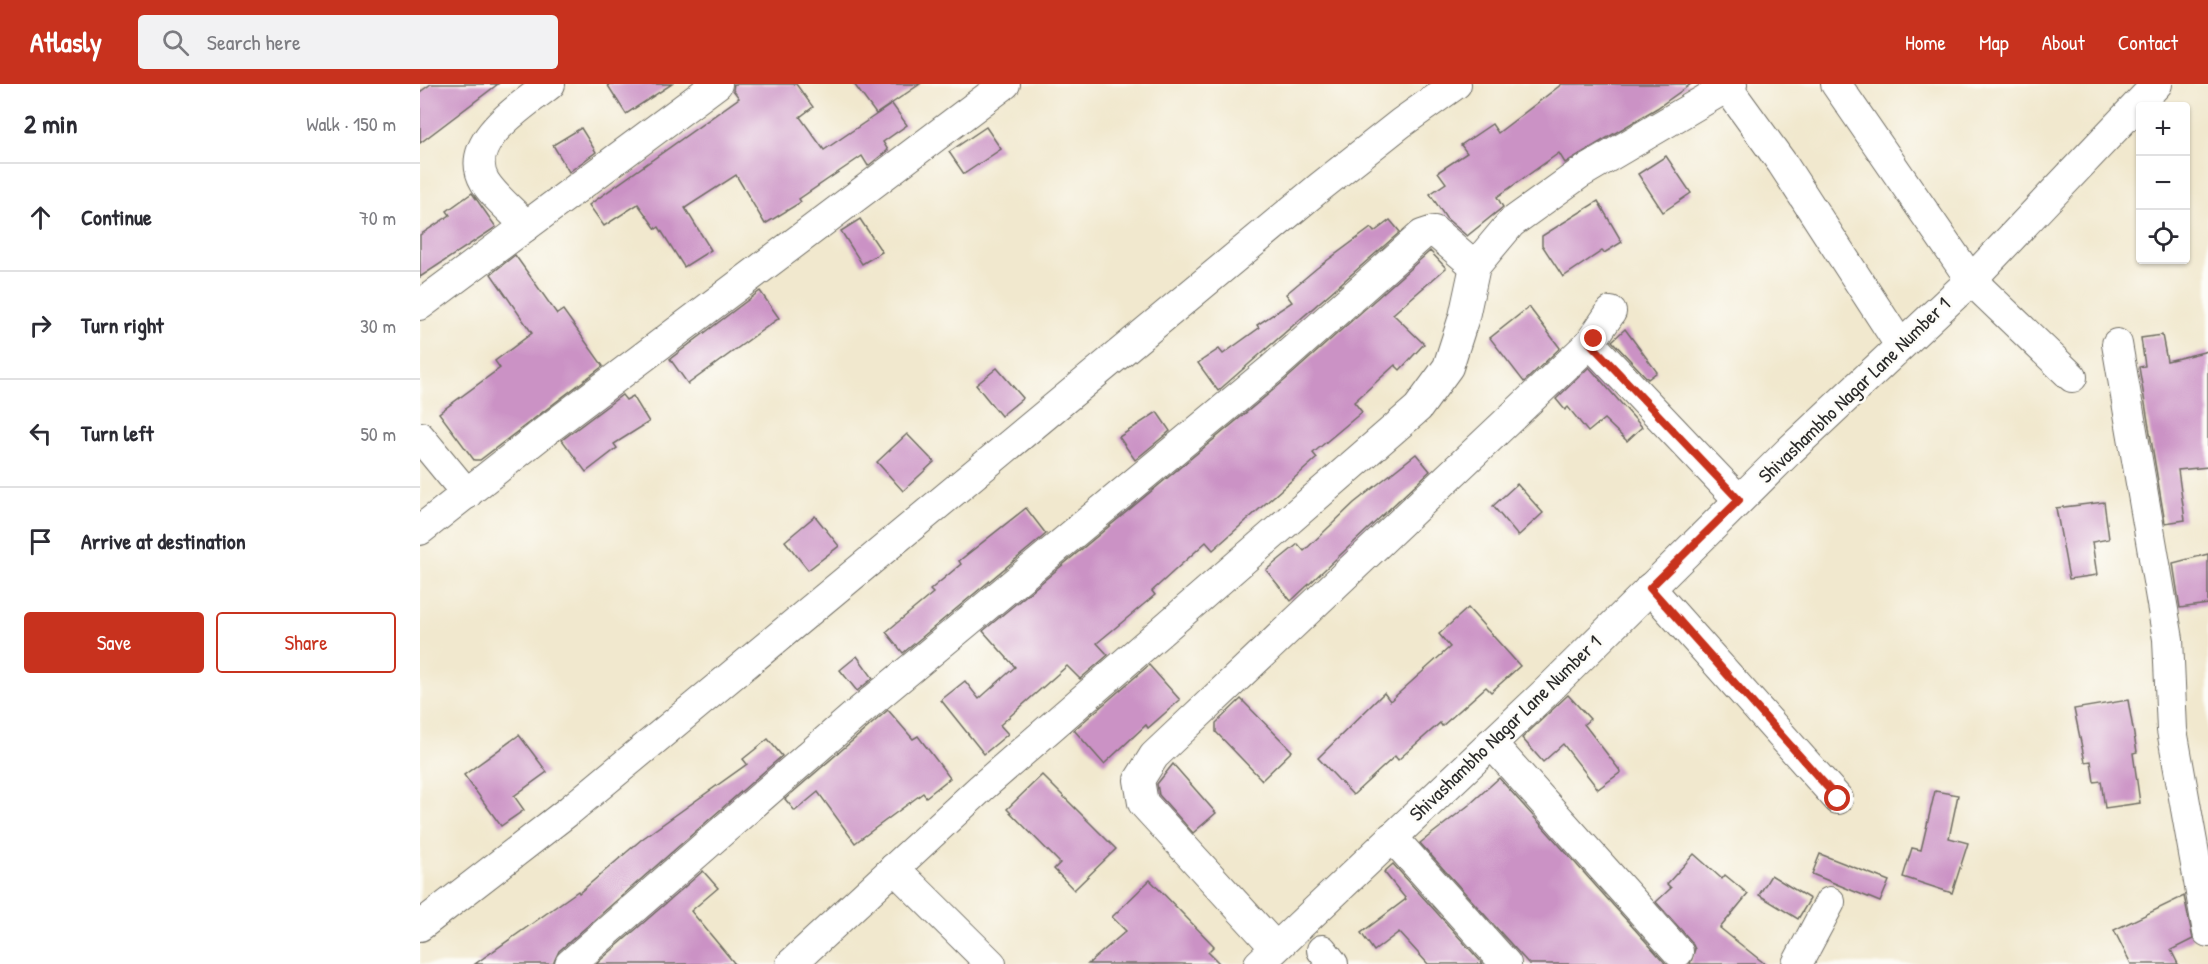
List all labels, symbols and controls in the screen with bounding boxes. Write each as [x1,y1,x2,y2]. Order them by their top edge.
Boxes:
search box [138,15,558,69]
text: Atlasly [30,23,102,61]
icon: search [159,26,192,59]
text: Search here [207,27,301,57]
text: Home [1905,28,1946,57]
text: Map [1979,28,2009,57]
text: About [2042,28,2085,57]
text: Contact [2118,28,2178,57]
map controls [2136,102,2190,264]
button: + [2136,102,2190,156]
text: 2 min [24,106,77,141]
text: Walk · 150 m [306,110,396,137]
button: − [2136,156,2190,210]
icon: ahead [24,201,57,234]
text: Continue [81,202,152,232]
text: 70 m [359,204,396,231]
button: locate [2136,210,2190,264]
street label: Shivashambho Nagar Lane Number 1 [1752,291,1956,489]
icon: right [24,309,57,342]
text: Turn right [81,310,164,340]
text: 30 m [360,312,396,339]
route end [1580,325,1606,351]
icon: left [24,417,57,450]
text: Turn left [81,418,154,448]
text: 50 m [360,420,396,447]
icon: arrive [24,525,57,558]
text: Arrive at destination [81,526,246,556]
button: Save [24,612,204,673]
button: Share [216,612,396,673]
street label: Shivashambho Nagar Lane Number 1 [1403,629,1607,827]
route start [1824,785,1850,811]

